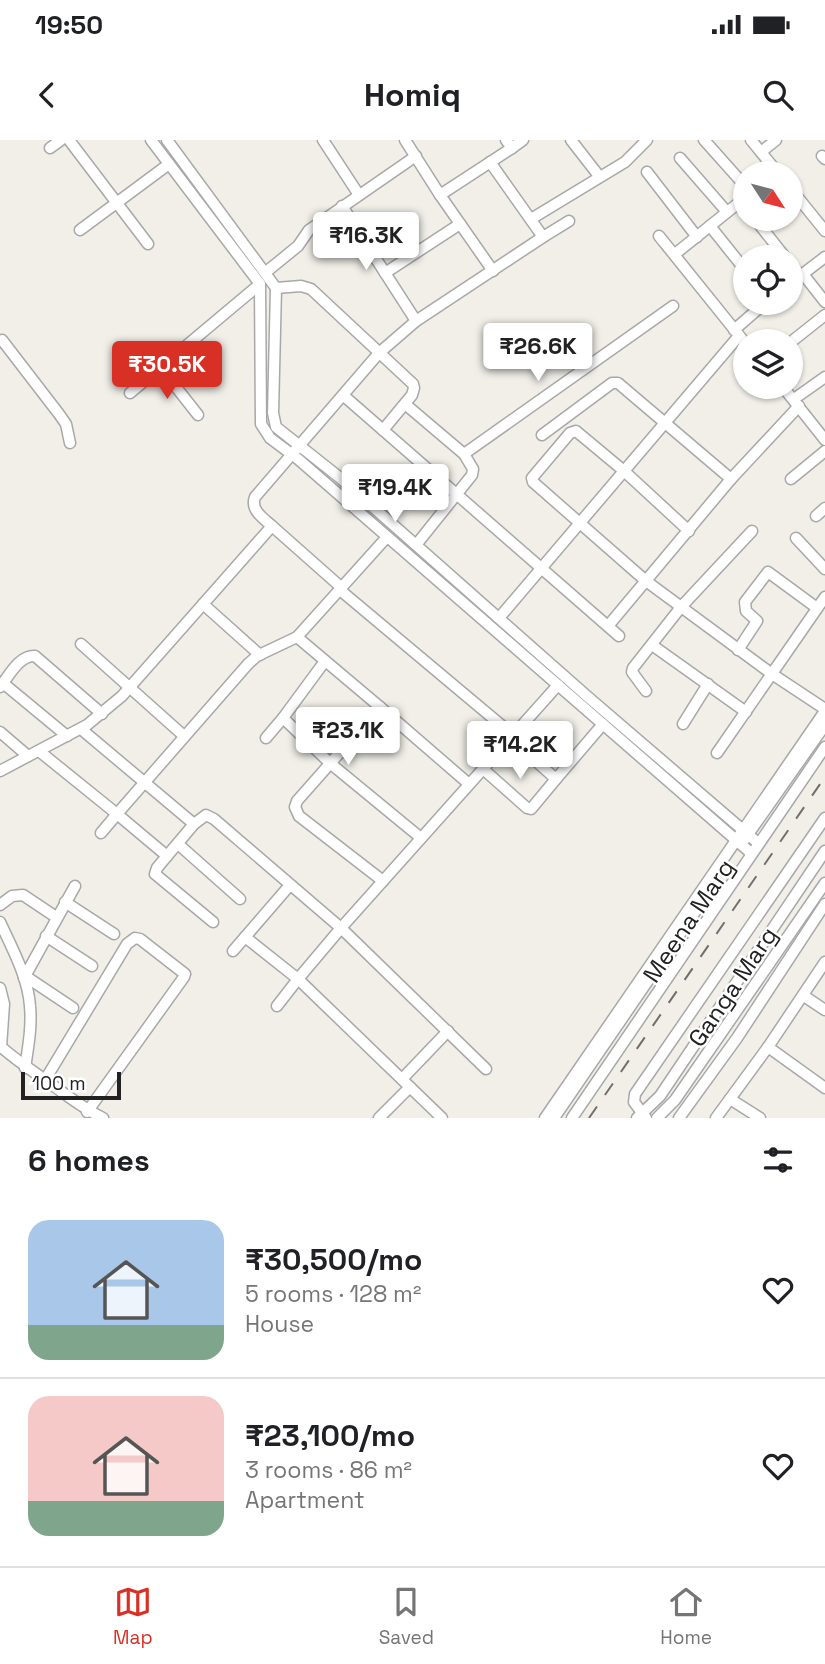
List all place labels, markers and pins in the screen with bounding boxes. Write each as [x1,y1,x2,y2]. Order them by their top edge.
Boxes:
pin: ₹16.3K [309,212,423,272]
pin: ₹26.6K [481,324,595,383]
pin: ₹30.5K [110,342,224,401]
pin: ₹19.4K [338,464,452,524]
pin: ₹23.1K [291,708,405,767]
pin: ₹14.2K [463,722,577,781]

